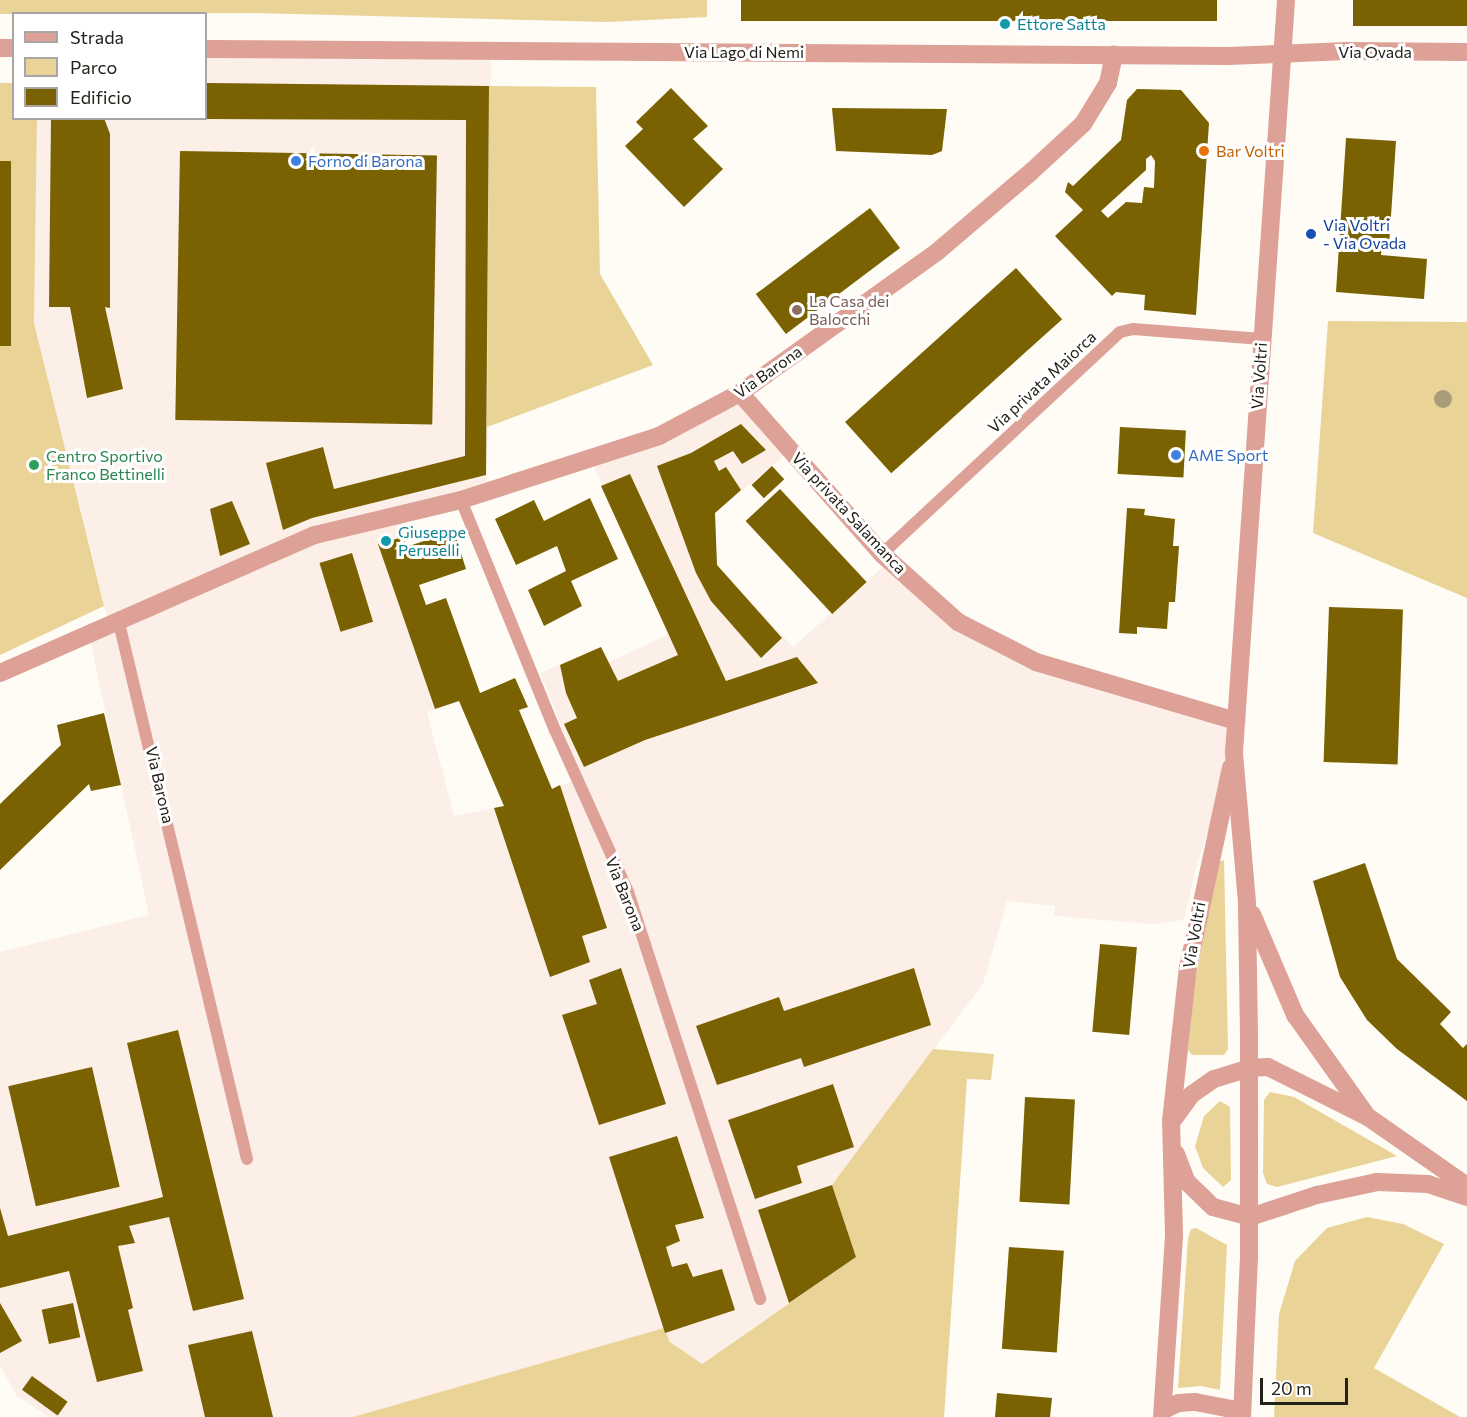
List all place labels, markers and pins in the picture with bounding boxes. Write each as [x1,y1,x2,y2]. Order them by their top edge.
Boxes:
place label: Ettore Satta [1017,14,1106,34]
marker: Ettore Satta [998,17,1012,31]
place label: Bar Voltri [1216,141,1285,161]
marker: Bar Voltri [1197,144,1211,158]
place label: Forno di Barona [308,151,423,171]
marker: Forno di Barona [289,154,303,168]
place label: Via Voltri - Via Ovada [1323,215,1406,253]
marker: Via Voltri - Via Ovada [1304,227,1318,241]
place label: La Casa dei Balocchi [809,291,889,329]
marker: La Casa dei Balocchi [790,303,804,317]
place label: AME Sport [1188,445,1268,465]
place label: Centro Sportivo Franco Bettinelli [46,446,165,484]
marker: AME Sport [1169,448,1183,462]
marker: Centro Sportivo Franco Bettinelli [27,458,41,472]
place label: Giuseppe Peruselli [398,522,466,560]
marker: Giuseppe Peruselli [379,534,393,548]

